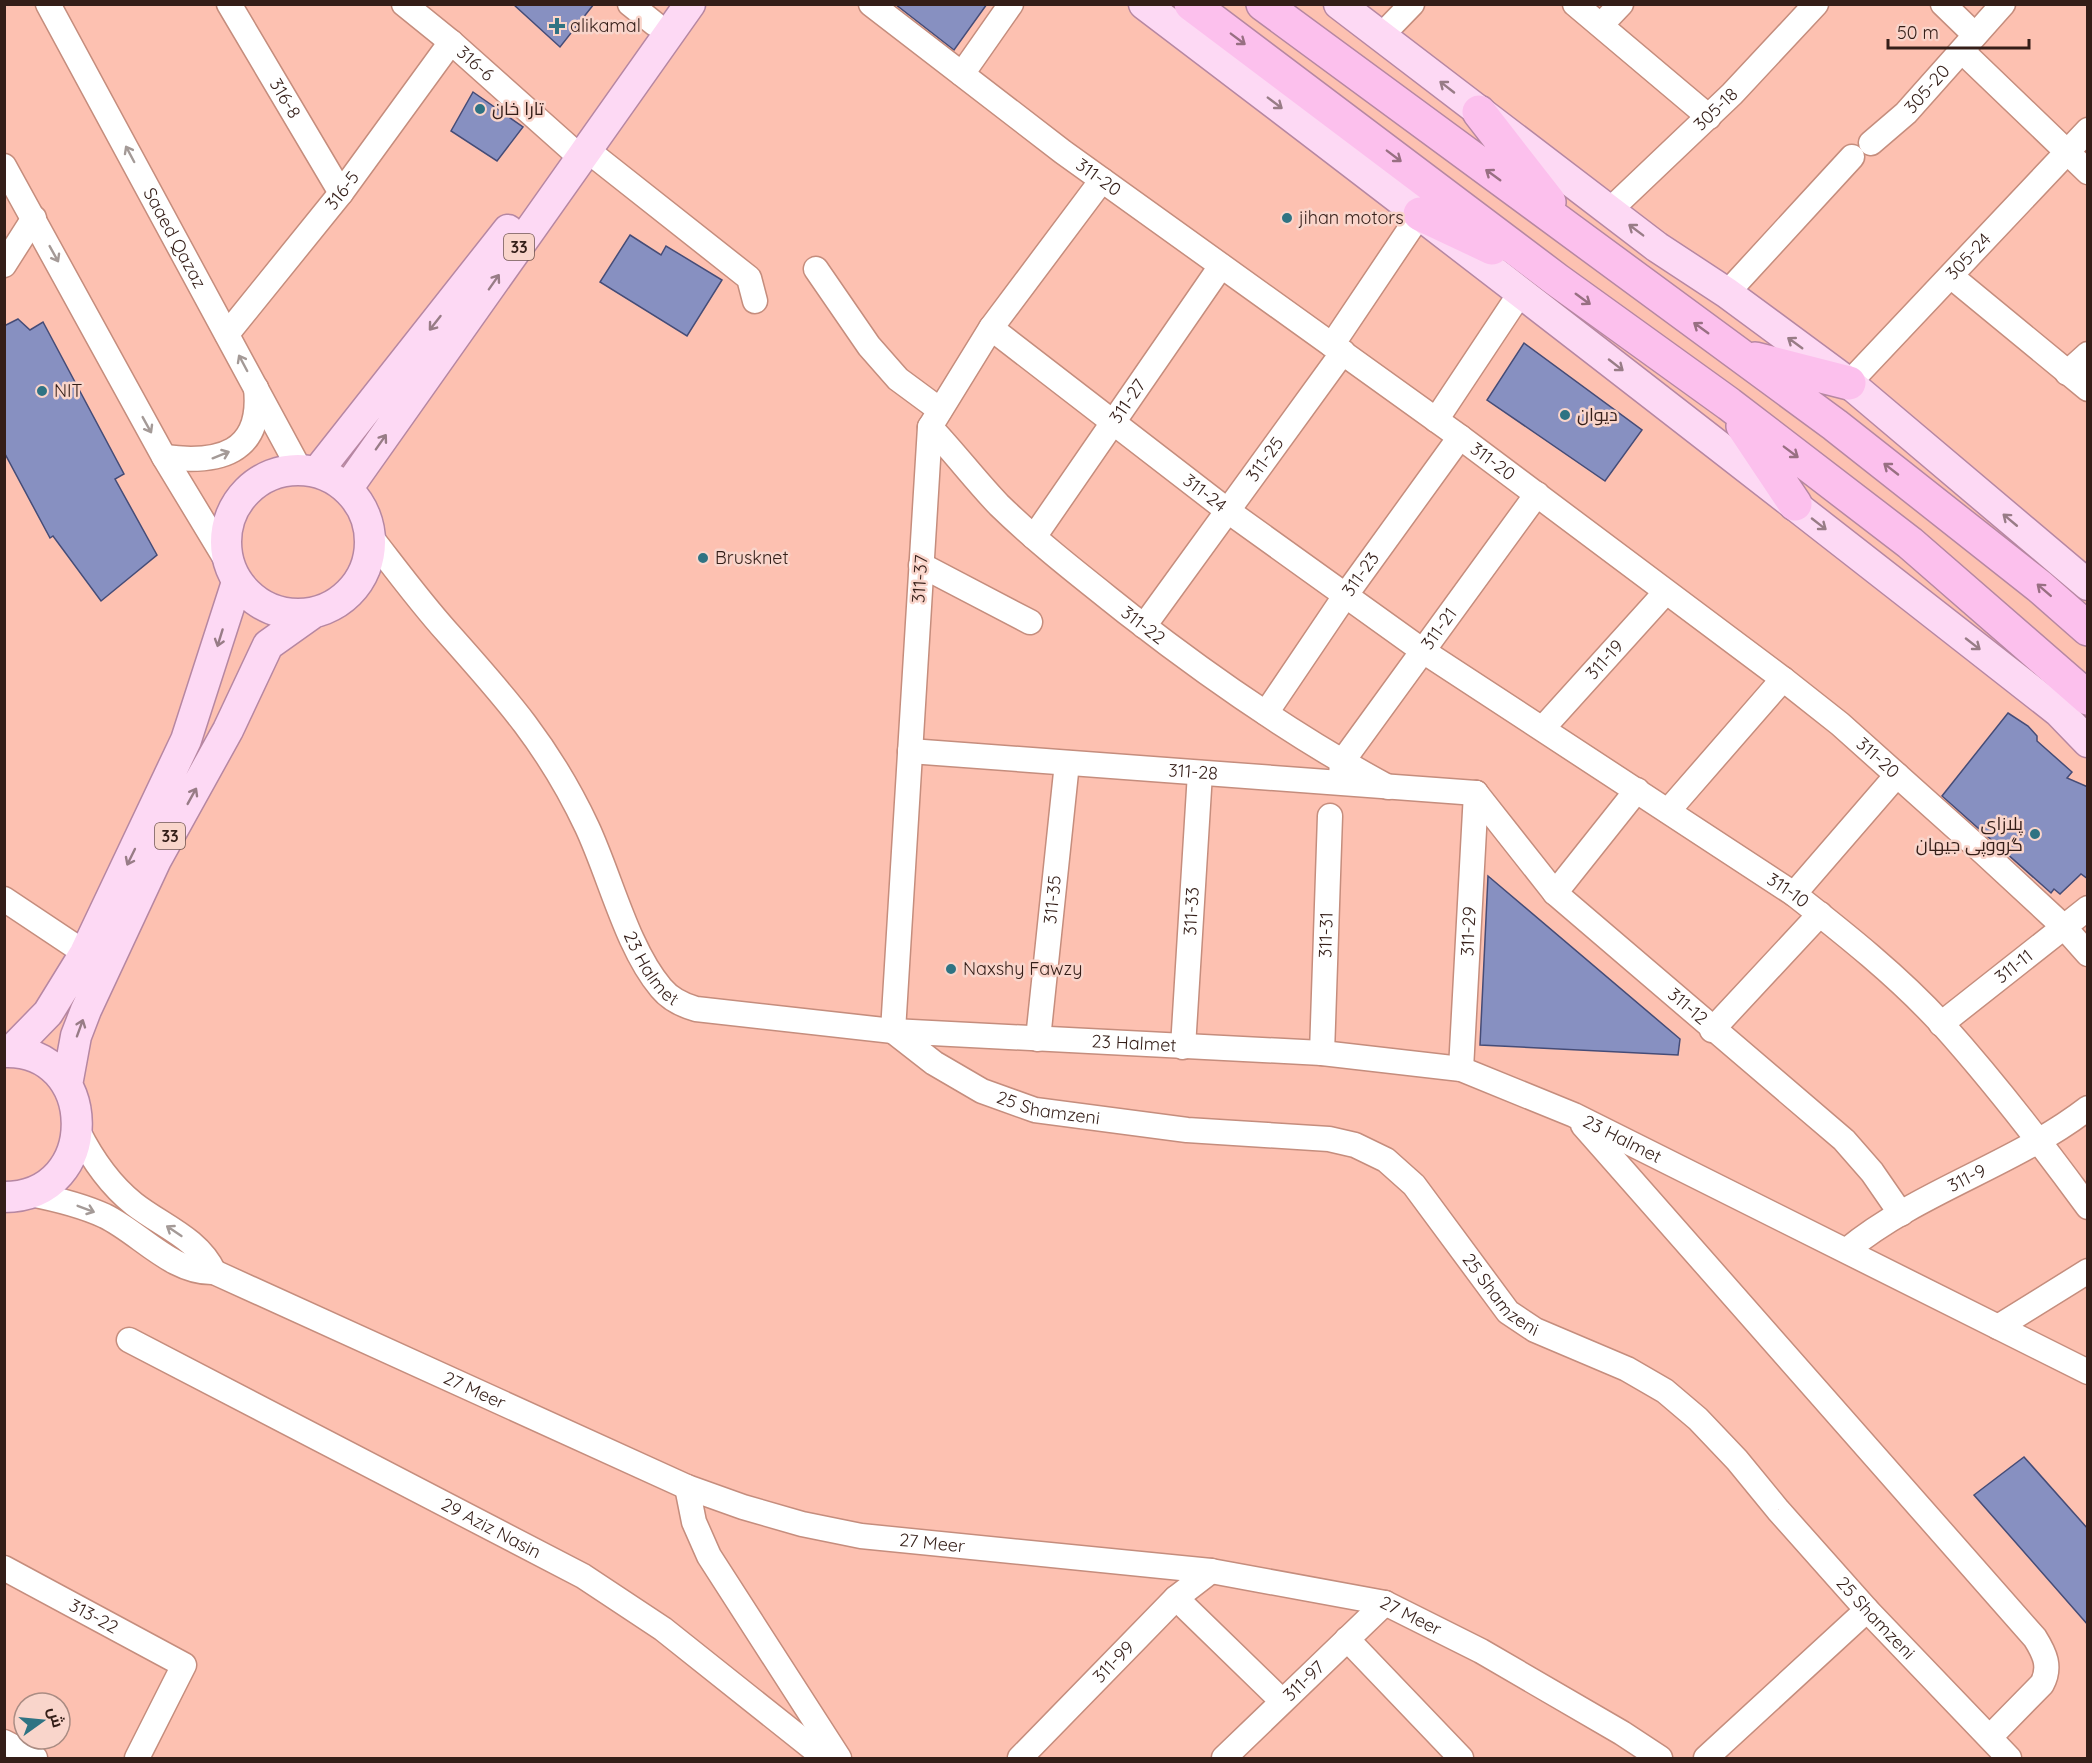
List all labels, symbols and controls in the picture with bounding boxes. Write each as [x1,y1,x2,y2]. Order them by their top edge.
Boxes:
scale bar [1888,12,2029,50]
place label: alikamal [570,14,641,37]
marker: alikamal [548,17,566,35]
text: 50 m [1897,21,1939,44]
one-way arrow [1229,33,1245,46]
street label: 316-6 [452,41,499,86]
street label: 305-20 [1899,60,1955,118]
street label: 316-8 [265,74,306,123]
one-way arrow [1439,81,1455,94]
street label: 305-18 [1688,83,1742,135]
place label: تارا خان [492,97,544,120]
one-way arrow [1266,97,1282,110]
marker: تارا خان [473,102,487,116]
one-way arrow [124,146,136,163]
one-way arrow [1385,150,1401,163]
street label: 311-20 [1071,153,1126,201]
street label: 316-5 [320,167,364,214]
one-way arrow [1486,169,1502,181]
street label: Saaed Qazaz [138,183,212,292]
place label: jihan motors [1298,206,1404,229]
marker: jihan motors [1280,211,1294,225]
one-way arrow [1628,224,1644,237]
street label: 305-24 [1940,228,1996,284]
road number: 33 [504,234,534,260]
one-way arrow [49,244,60,262]
one-way arrow [488,275,500,291]
one-way arrow [1574,293,1591,305]
one-way arrow [428,315,441,331]
one-way arrow [1694,321,1710,334]
one-way arrow [1787,337,1803,350]
one-way arrow [237,354,248,372]
one-way arrow [1607,359,1623,372]
street label: 311-27 [1104,374,1151,427]
place label: NIT [54,379,83,402]
marker: NIT [35,384,49,398]
place label: دیوان [1577,403,1618,426]
marker: دیوان [1558,408,1572,422]
one-way arrow [141,416,153,433]
street label: 311-25 [1241,432,1289,486]
one-way arrow [375,434,387,450]
street label: 311-20 [1466,437,1520,485]
one-way arrow [1783,445,1799,458]
one-way arrow [212,449,230,460]
one-way arrow [1883,463,1899,476]
street label: 311-24 [1179,469,1231,517]
one-way arrow [2003,513,2018,527]
one-way arrow [1811,517,1827,530]
place label: Brusknet [715,546,789,569]
street label: 311-23 [1337,547,1384,601]
marker: Brusknet [696,551,710,565]
street label: 311-37 [906,554,933,604]
one-way arrow [2036,584,2052,597]
street label: 311-22 [1117,601,1170,649]
street label: 311-21 [1416,603,1462,654]
one-way arrow [214,628,225,647]
street label: 311-19 [1580,635,1628,684]
one-way arrow [1965,638,1981,651]
street label: 311-20 [1852,732,1905,783]
street label: 311-28 [1168,758,1219,785]
one-way arrow [187,788,199,805]
place label: پلازای گرووپی جیهان [1916,812,2023,857]
road number: 33 [155,823,185,849]
marker: پلازای گرووپی جیهان [2028,827,2042,841]
one-way arrow [124,847,136,865]
street label: 311-10 [1763,867,1814,913]
street label: 311-35 [1038,874,1066,925]
street label: 311-33 [1178,886,1204,936]
street label: 311-29 [1455,906,1481,957]
street label: 311-31 [1313,912,1338,958]
street label: 23 Halmet [619,927,683,1010]
street label: 311-11 [1990,944,2037,988]
place label: Naxshy Fawzy [963,957,1082,980]
marker: Naxshy Fawzy [944,962,958,976]
street label: 311-12 [1663,982,1713,1030]
one-way arrow [75,1019,86,1037]
street label: 23 Halmet [1091,1029,1177,1057]
street label: 25 Shamzeni [994,1085,1101,1129]
street label: 23 Halmet [1579,1109,1666,1168]
street label: 311-9 [1944,1159,1990,1197]
one-way arrow [76,1204,95,1215]
one-way arrow [166,1225,183,1237]
street label: 25 Shamzeni [1457,1248,1542,1341]
street label: 27 Meer [440,1366,510,1414]
street label: 29 Aziz Nasin [437,1492,545,1563]
street label: 27 Meer [898,1528,966,1557]
street label: 25 Shamzeni [1832,1571,1920,1664]
street label: 27 Meer [1376,1590,1446,1640]
street label: 313-22 [65,1593,123,1639]
street label: 311-99 [1088,1636,1139,1688]
street label: 311-97 [1278,1656,1329,1706]
north arrow [12,1691,72,1751]
text: ش [44,1705,69,1730]

